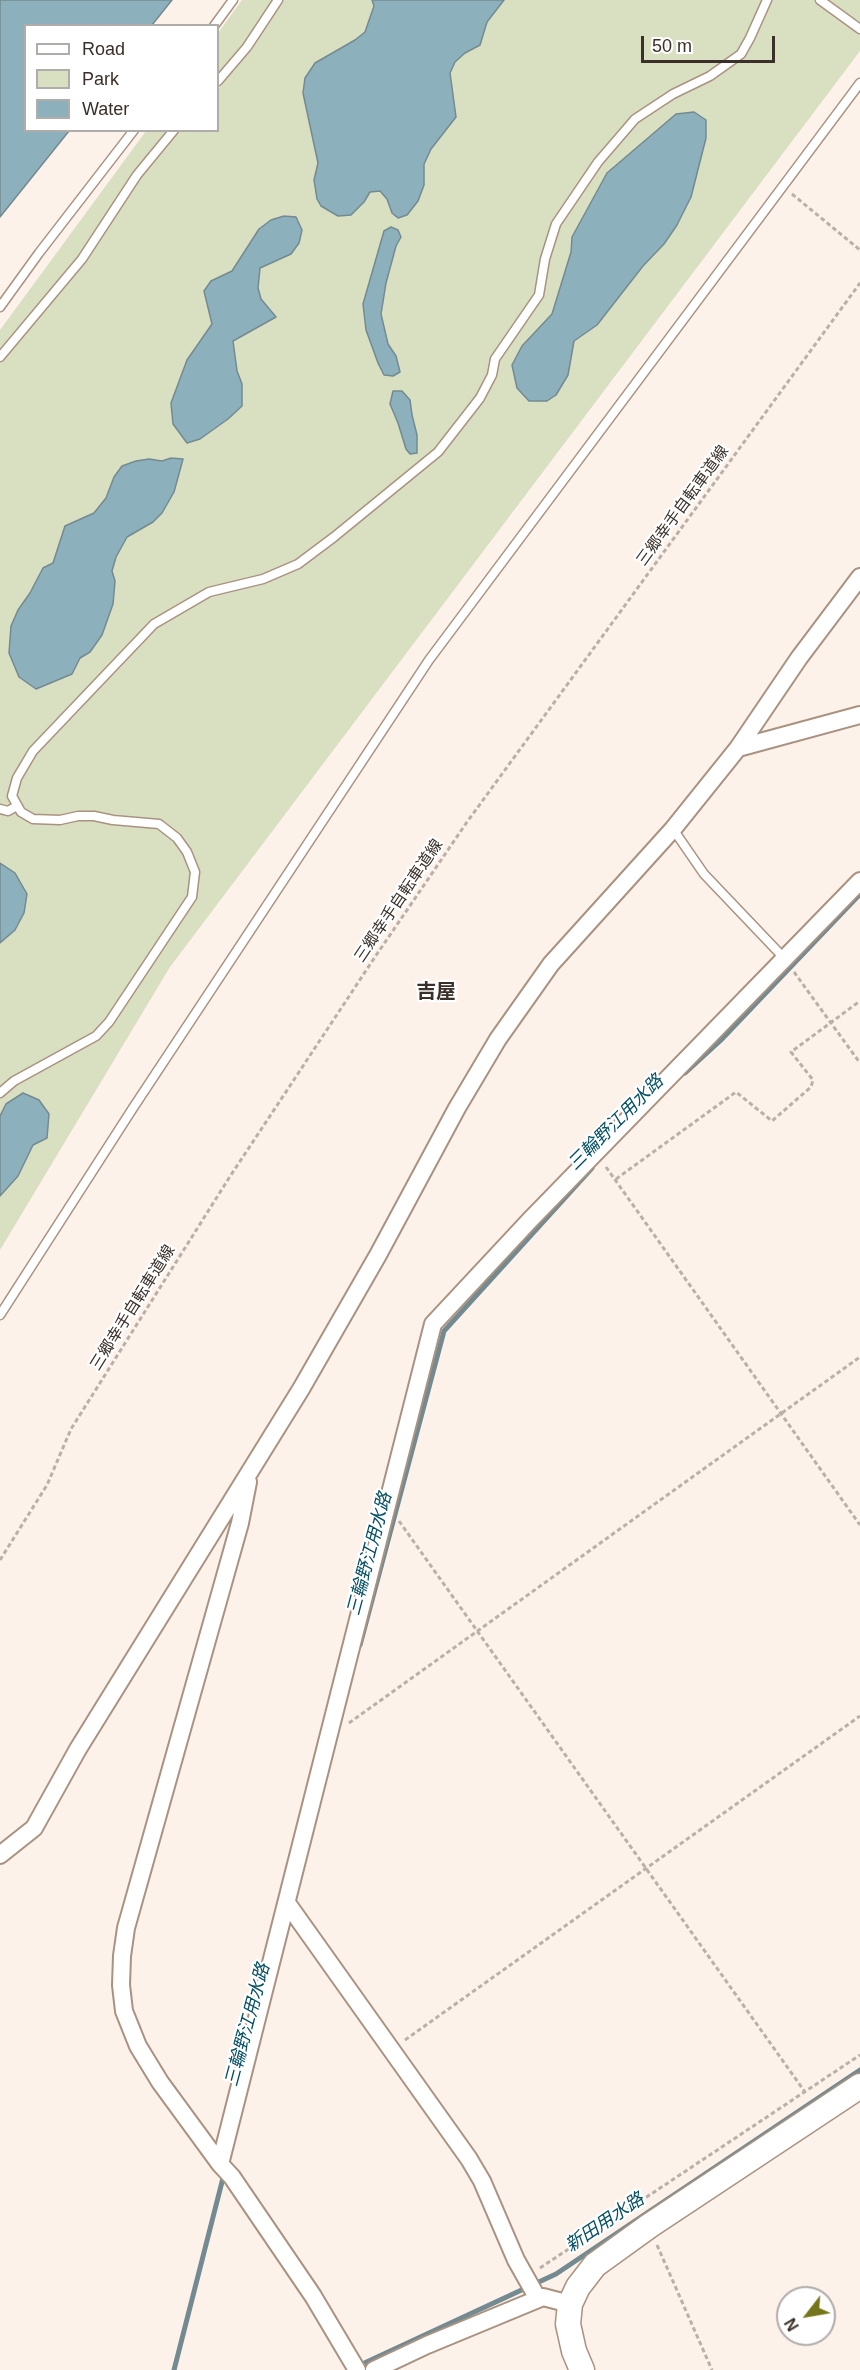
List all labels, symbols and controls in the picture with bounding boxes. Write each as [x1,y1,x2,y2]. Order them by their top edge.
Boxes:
legend [24,24,219,132]
scale bar [644,24,778,62]
text: 50 m [652,36,692,56]
text: Road [82,39,125,59]
text: Park [82,69,119,89]
text: Water [82,99,129,119]
street label: 三郷幸手自転車道線 [633,442,733,570]
street label: 三郷幸手自転車道線 [351,836,447,966]
district label: 吉屋 [416,980,456,1004]
water label: 三輪野江用水路 [564,1071,668,1175]
street label: 三郷幸手自転車道線 [87,1242,179,1374]
water label: 三輪野江用水路 [343,1490,397,1618]
water label: 三輪野江用水路 [221,1961,275,2089]
water label: 新田用水路 [562,2189,648,2257]
north arrow [776,2286,836,2346]
text: N [782,2315,802,2334]

